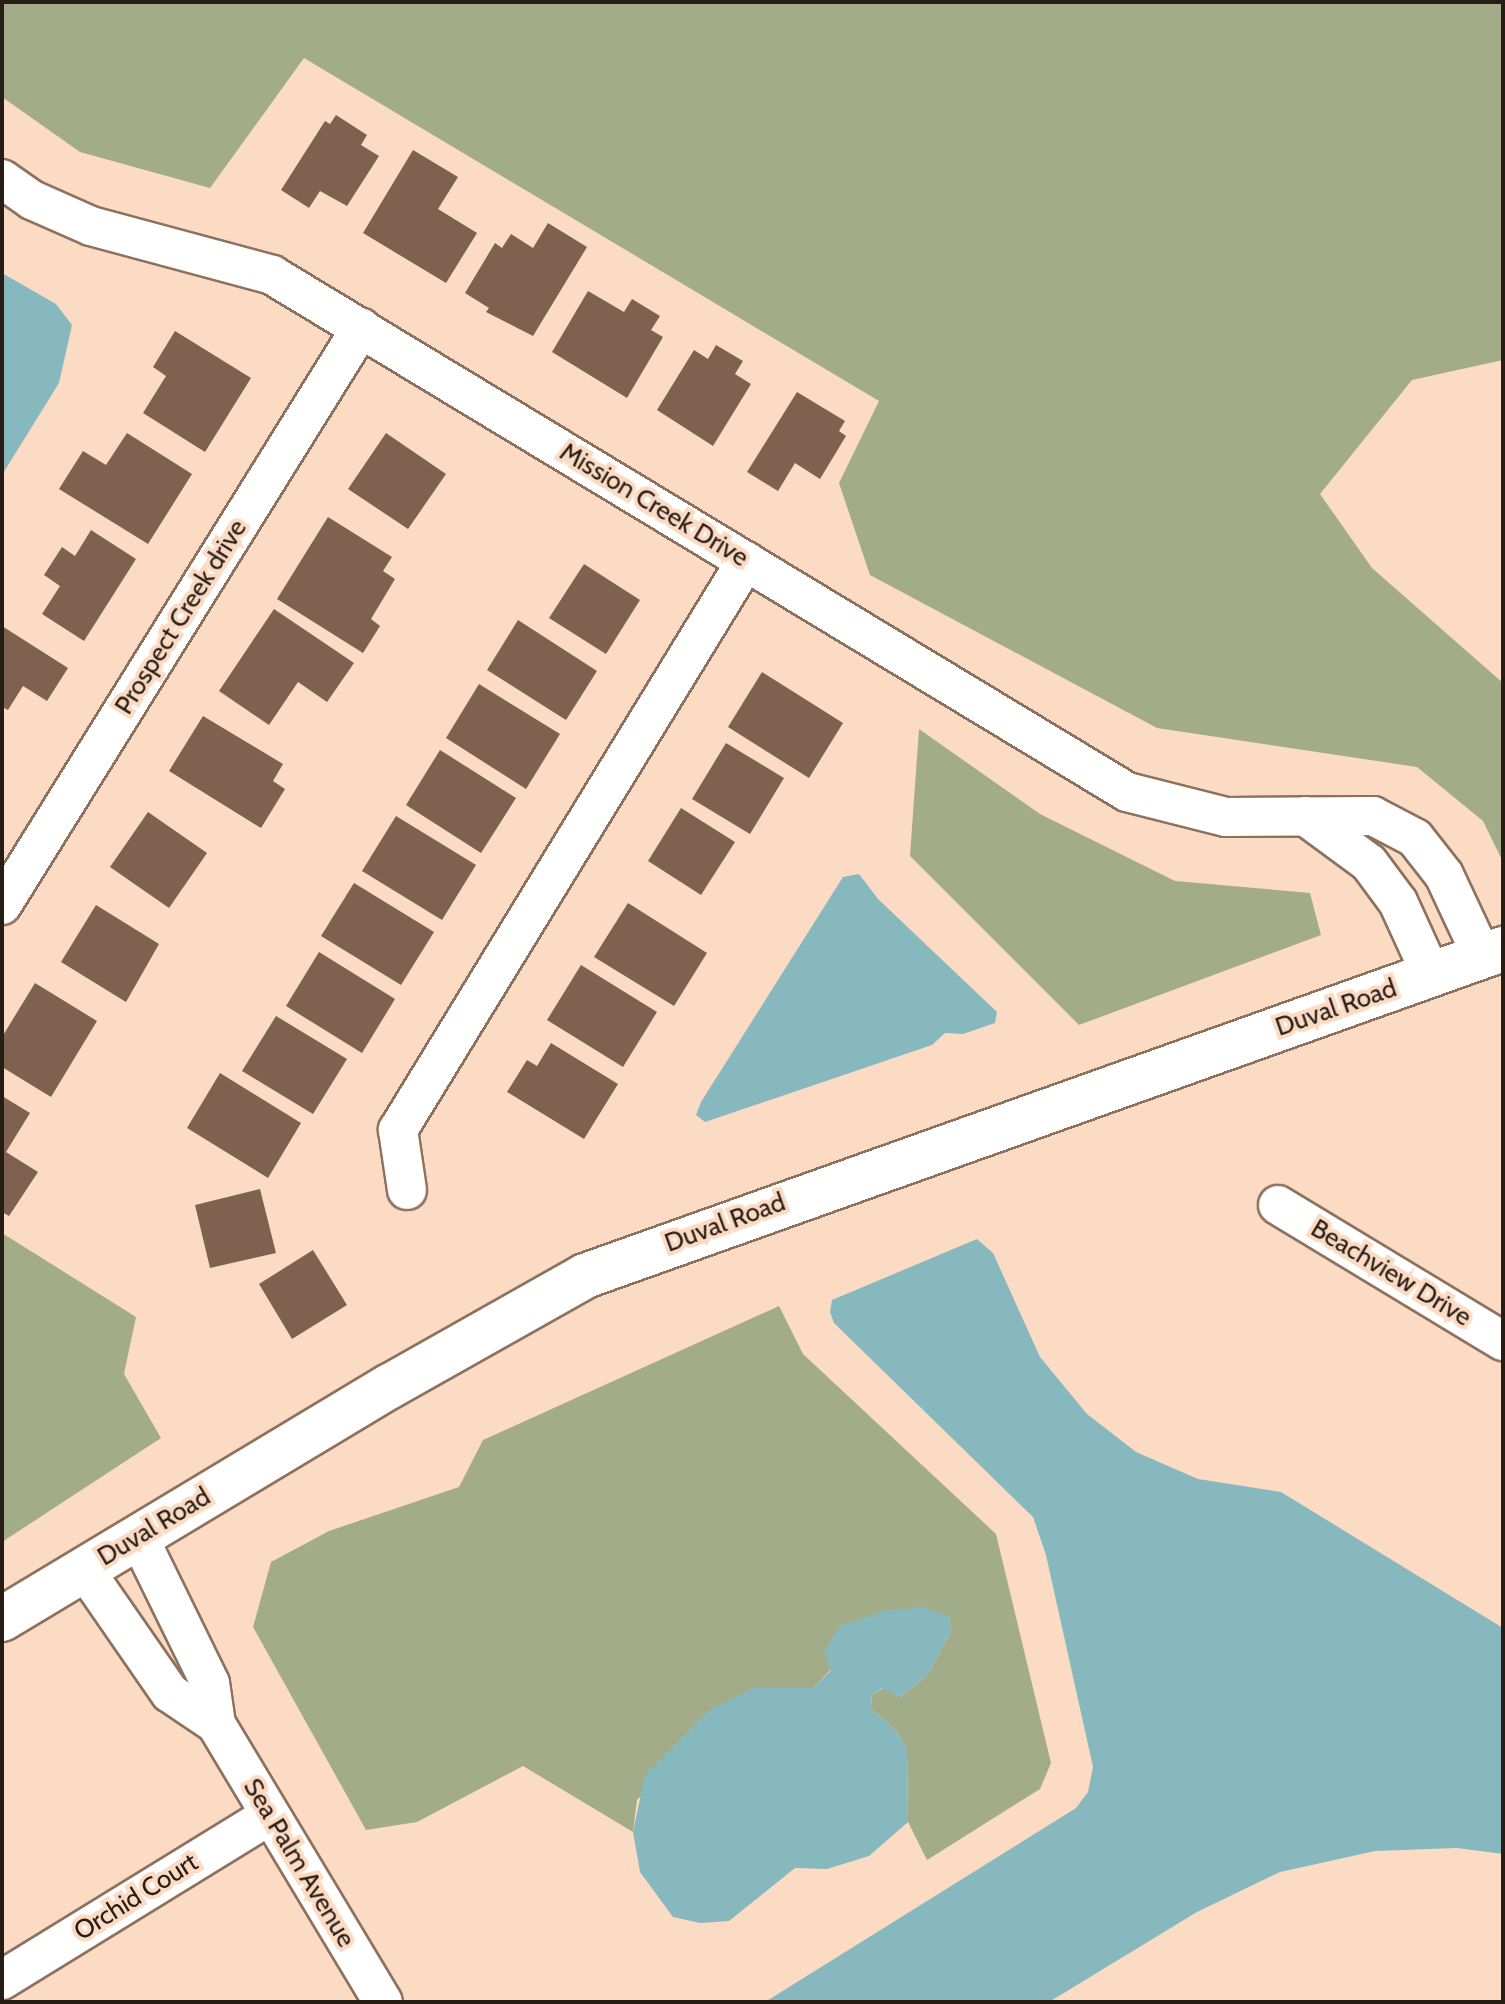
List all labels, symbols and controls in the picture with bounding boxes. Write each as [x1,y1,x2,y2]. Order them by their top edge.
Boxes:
street label: Mission Creek Drive [554,436,754,574]
street label: Prospect Creek drive [109,514,253,720]
street label: Duval Road [1271,973,1401,1043]
street label: Duval Road [661,1187,789,1259]
street label: Beachview Drive [1305,1213,1477,1333]
street label: Duval Road [92,1481,216,1573]
street label: Sea Palm Avenue [236,1773,362,1953]
street label: Orchid Court [68,1847,204,1947]

